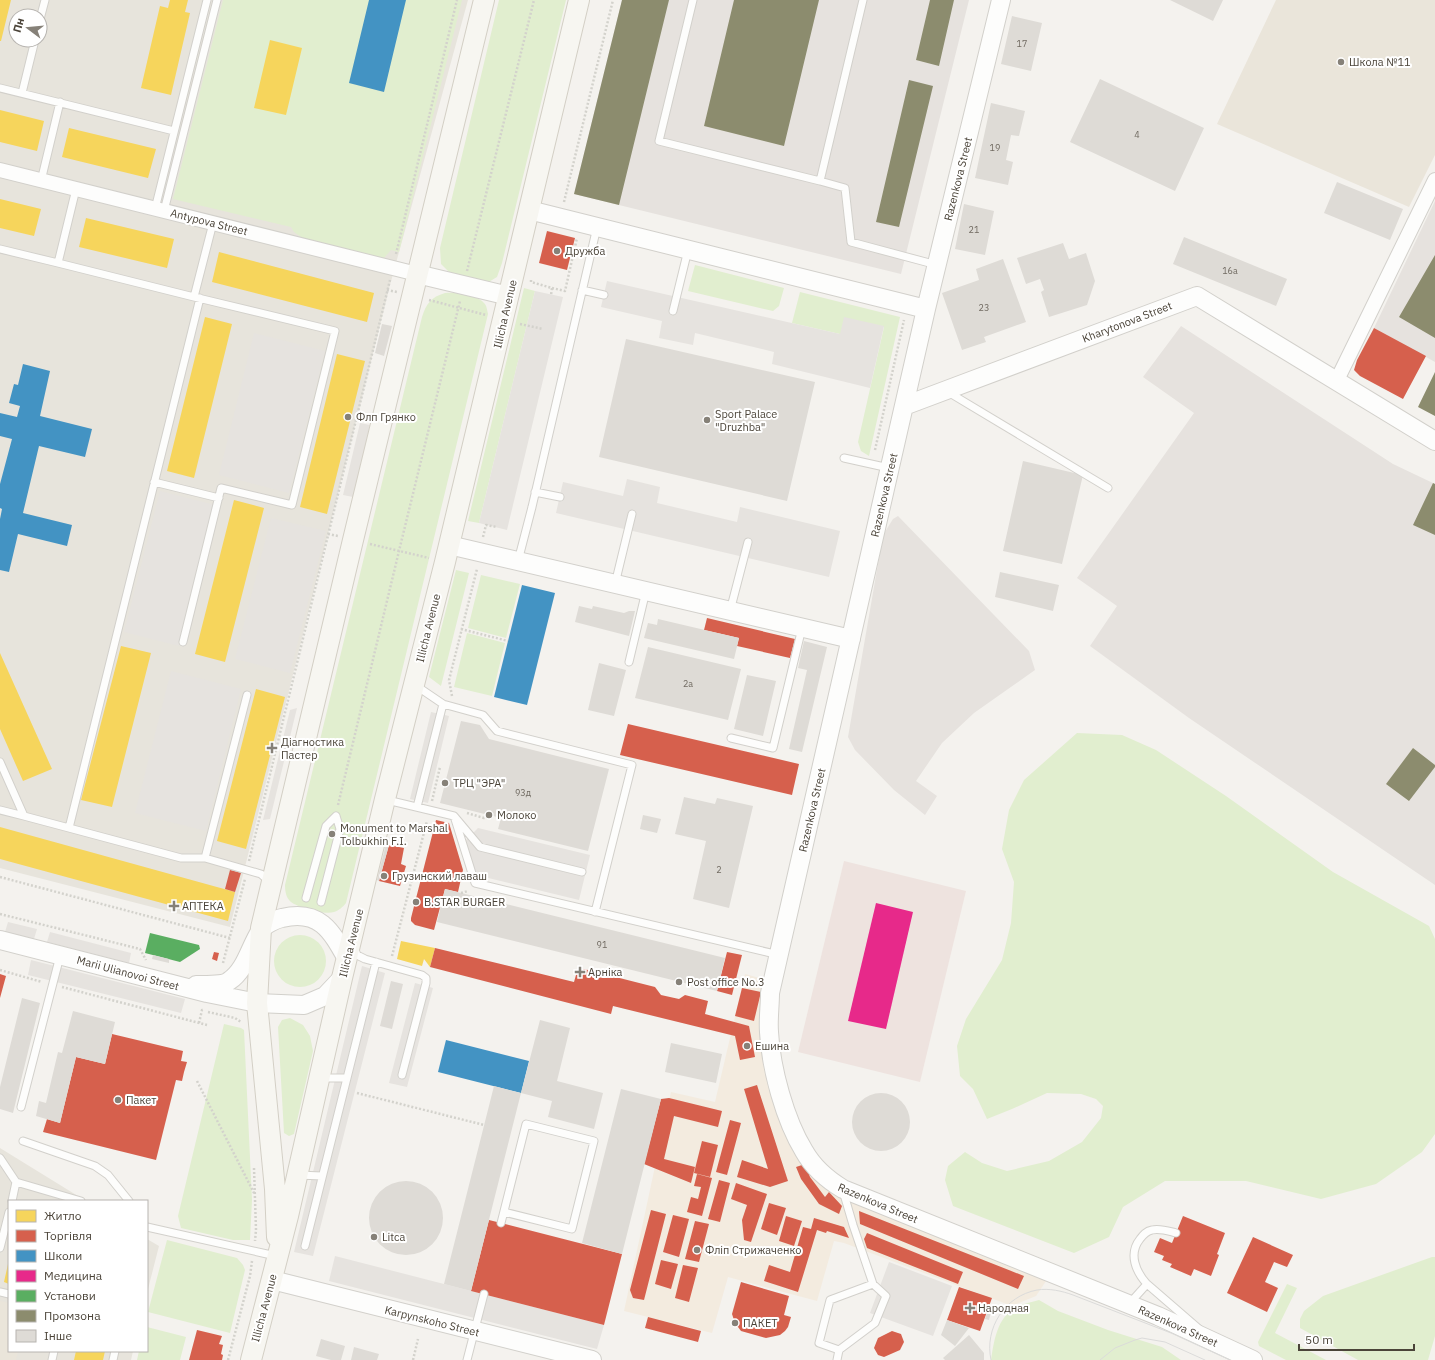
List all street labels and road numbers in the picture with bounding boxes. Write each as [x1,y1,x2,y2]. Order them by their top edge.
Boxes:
street label: Razenkova Street [941,136,975,222]
street label: Antypova Street [169,206,249,238]
street label: Illicha Avenue [490,278,520,350]
street label: Kharytonova Street [1080,298,1174,346]
street label: Razenkova Street [868,452,900,538]
street label: Illicha Avenue [413,592,443,664]
street label: Razenkova Street [796,767,828,853]
street label: Illicha Avenue [336,907,366,979]
street label: Marii Ulianovoi Street [75,953,181,993]
street label: Razenkova Street [836,1180,920,1226]
street label: Illicha Avenue [248,1272,280,1344]
street label: Karpynskoho Street [383,1302,481,1340]
street label: Razenkova Street [1136,1302,1220,1350]

